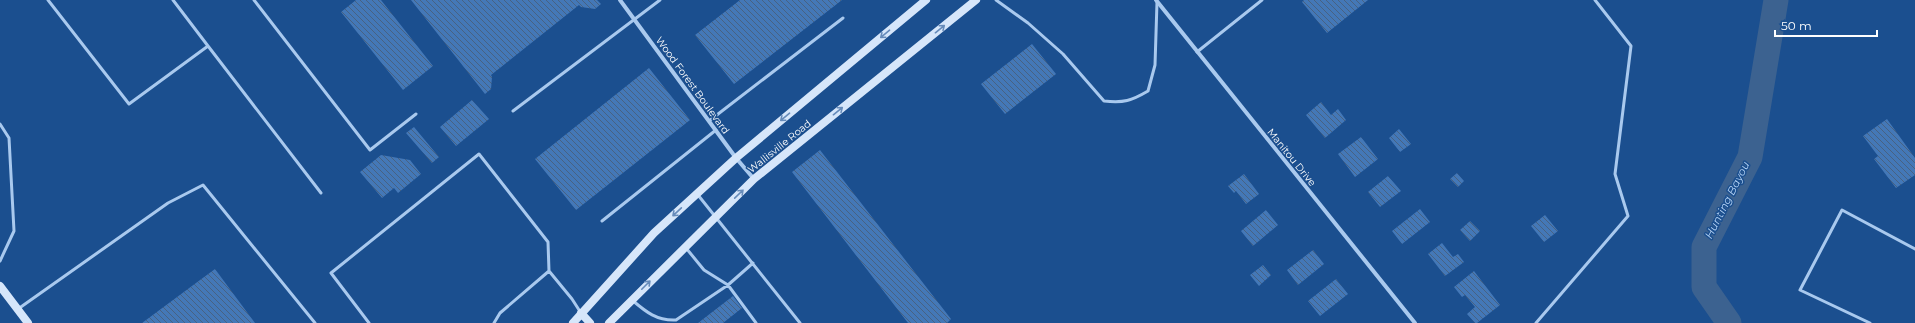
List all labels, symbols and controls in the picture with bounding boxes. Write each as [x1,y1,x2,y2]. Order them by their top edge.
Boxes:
scale bar [1775,12,1877,38]
text: 50 m [1781,18,1812,33]
one-way arrow [934,25,945,34]
one-way arrow [880,29,890,38]
street label: Wood Forest Boulevard [653,34,732,137]
one-way arrow [833,107,844,115]
one-way arrow [780,112,790,121]
street label: Wallisville Road [745,117,814,176]
street label: Manitou Drive [1264,126,1319,189]
water label: Hunting Bayou [1702,159,1752,241]
one-way arrow [734,189,744,199]
one-way arrow [672,207,682,217]
one-way arrow [641,280,651,290]

